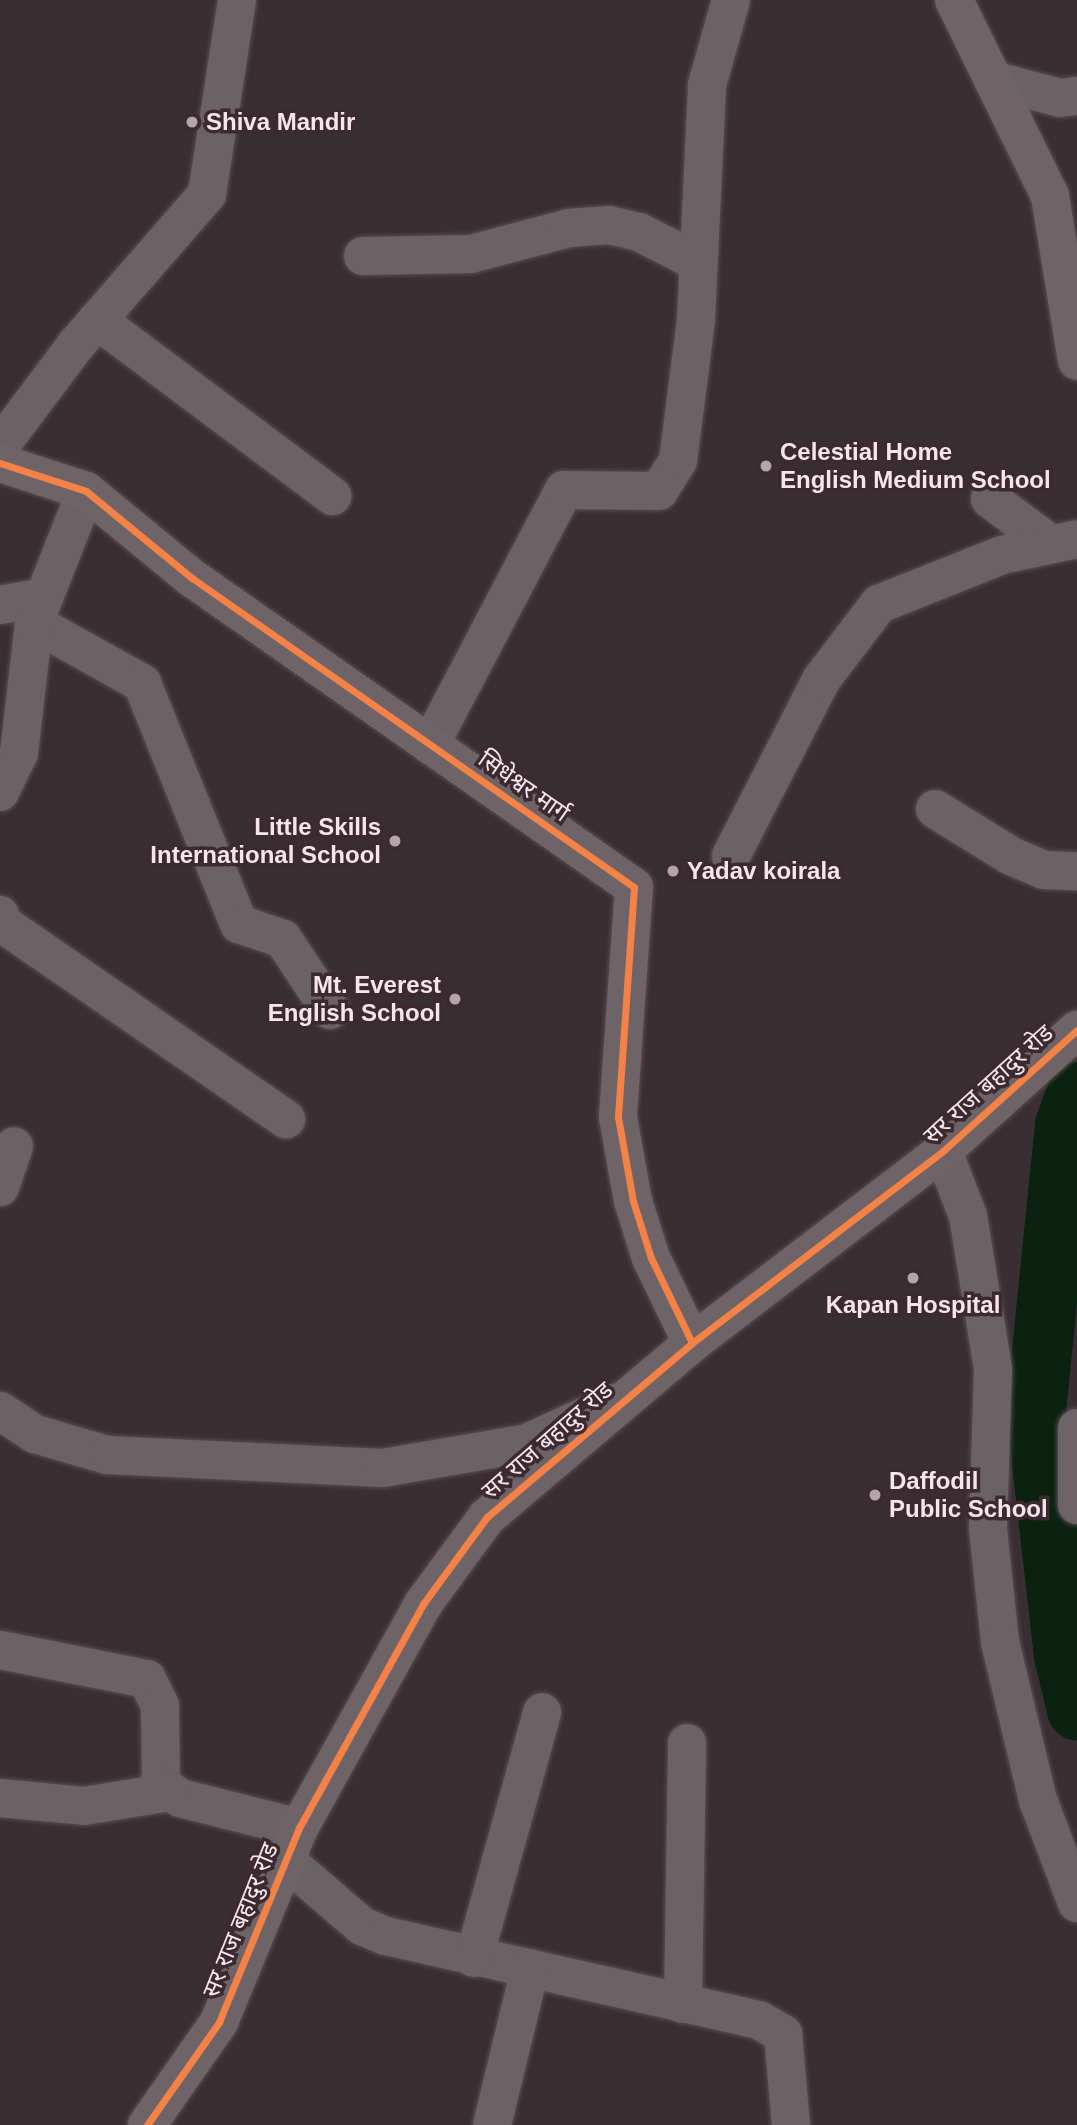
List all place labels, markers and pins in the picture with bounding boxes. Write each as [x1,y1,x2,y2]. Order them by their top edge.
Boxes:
place label: Shiva Mandir [206,108,355,136]
marker: Shiva Mandir [184,114,200,130]
place label: Celestial Home English Medium School [780,438,1051,494]
marker: Celestial Home English Medium School [758,458,774,474]
place label: Little Skills International School [150,813,381,869]
marker: Little Skills International School [387,833,403,849]
place label: Yadav koirala [687,857,840,885]
marker: Yadav koirala [665,863,681,879]
place label: Mt. Everest English School [268,971,441,1027]
marker: Mt. Everest English School [447,991,463,1007]
marker: Kapan Hospital [903,1268,923,1288]
place label: Kapan Hospital [826,1291,1000,1319]
place label: Daffodil Public School [889,1467,1048,1523]
marker: Daffodil Public School [867,1487,883,1503]

